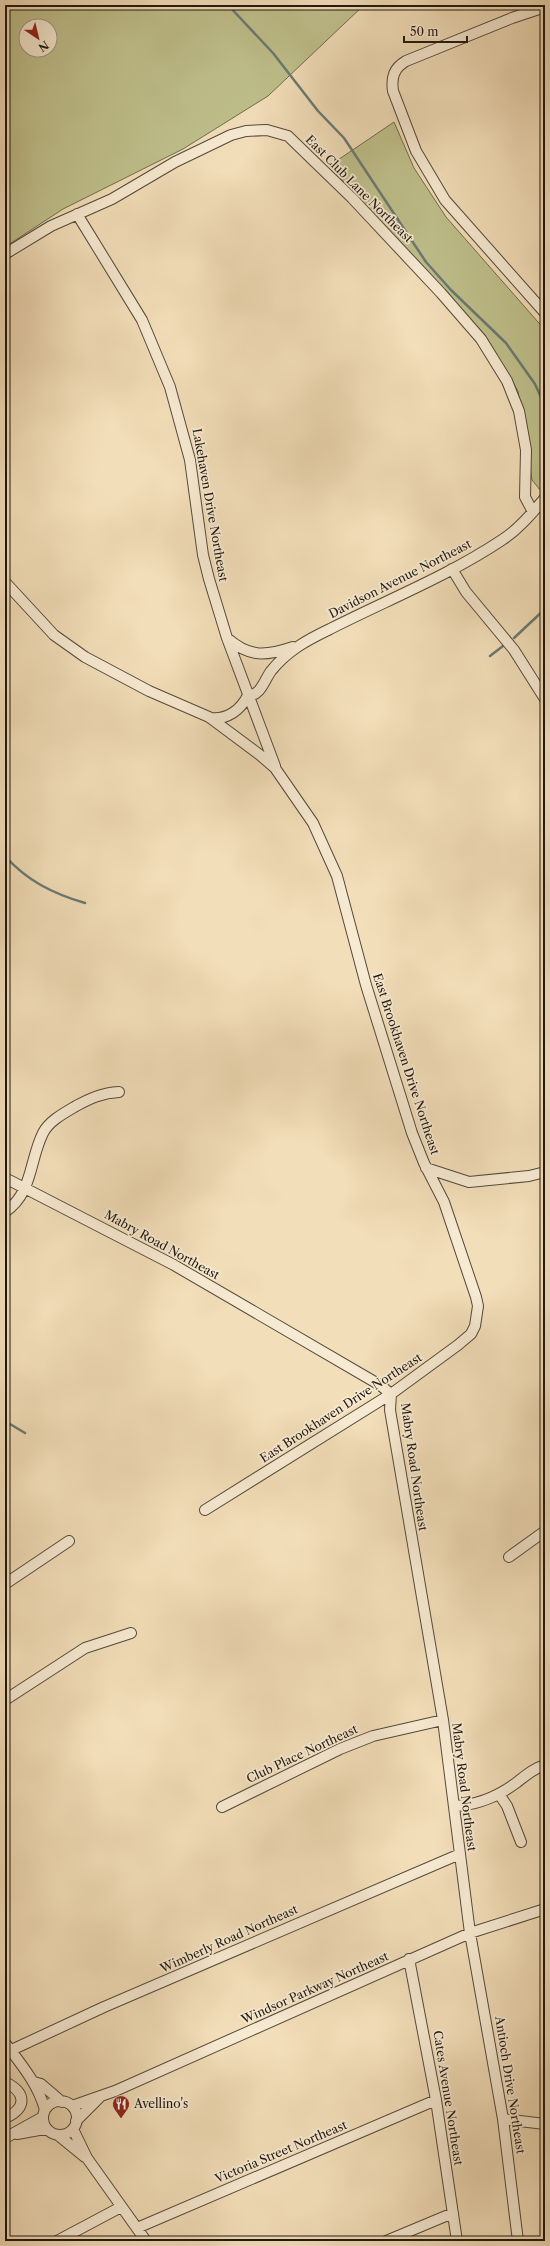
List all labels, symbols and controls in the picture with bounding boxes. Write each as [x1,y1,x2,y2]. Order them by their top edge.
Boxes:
north arrow [18,18,58,58]
scale bar [404,18,467,44]
text: 50 m [410,24,439,39]
text: N [35,38,52,55]
street label: East Club Lane Northeast [303,132,417,246]
street label: Lakehaven Drive Northeast [190,427,231,583]
street label: Davidson Avenue Northeast [326,536,474,621]
street label: East Brookhaven Drive Northeast [370,971,443,1157]
street label: Mabry Road Northeast [102,1207,223,1283]
street label: East Brookhaven Drive Northeast [257,1349,425,1466]
street label: Mabry Road Northeast [398,1402,431,1533]
street label: Club Place Northeast [244,1721,360,1786]
street label: Mabry Road Northeast [449,1722,480,1853]
street label: Wimberly Road Northeast [157,1901,301,1976]
street label: Windsor Parkway Northeast [238,1948,391,2027]
street label: Antioch Drive Northeast [492,2014,529,2156]
street label: Cates Avenue Northeast [430,2029,467,2167]
restaurant icon: Avellino's [111,2094,131,2119]
place label: Avellino's [133,2096,188,2111]
street label: Victoria Street Northeast [212,2117,350,2187]

